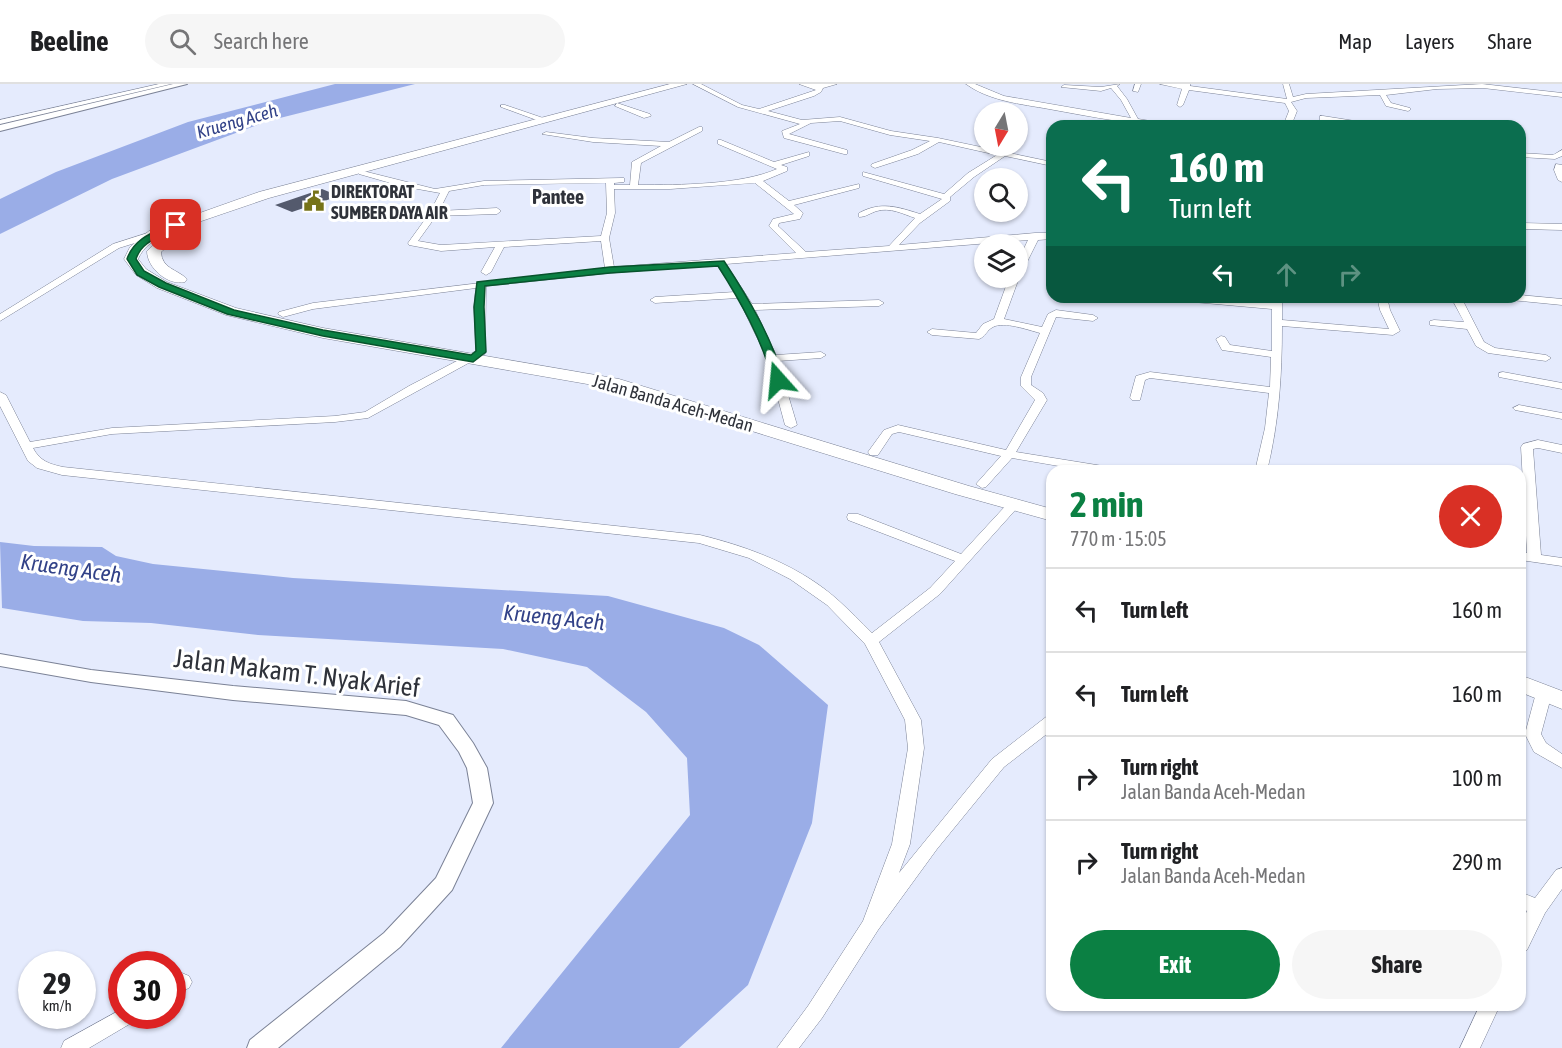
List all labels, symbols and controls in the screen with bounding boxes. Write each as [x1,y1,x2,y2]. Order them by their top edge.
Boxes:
search box [145,14,565,68]
text: Beeline [30,25,109,57]
icon: search [166,25,199,58]
text: Search here [214,28,309,54]
text: Map [1338,29,1372,53]
text: Layers [1405,29,1455,53]
text: Share [1488,29,1532,53]
water label: Krueng Aceh [194,99,280,143]
north arrow [974,102,1028,156]
map controls [974,102,1028,288]
text: 160 m [1169,143,1264,191]
icon: left [1070,144,1148,222]
button: search [974,168,1028,222]
place label: DIREKTORAT SUMBER DAYA AIR [331,181,448,223]
district label: Pantee [532,185,584,208]
public building icon: DIREKTORAT SUMBER DAYA AIR [302,189,326,213]
text: Turn left [1169,193,1252,224]
pin [150,199,201,250]
icon: arrive [159,208,192,241]
button: layers [974,234,1028,288]
icon: left [1207,258,1240,291]
icon: ahead [1270,258,1303,291]
icon: right [1333,258,1366,291]
position arrow [746,348,810,412]
street label: Jalan Banda Aceh-Medan [590,370,756,436]
text: 2 min [1070,483,1144,525]
button: close [1439,485,1502,548]
text: 770 m · 15:05 [1070,527,1167,550]
water label: Krueng Aceh [19,548,123,588]
icon: left [1070,594,1103,627]
text: Turn left [1121,597,1188,623]
text: 160 m [1452,597,1502,623]
water label: Krueng Aceh [502,599,606,635]
street label: Jalan Makam T. Nyak Arief [172,643,422,703]
icon: left [1070,678,1103,711]
text: Turn left [1121,681,1188,707]
text: 160 m [1452,681,1502,707]
text: Turn right [1121,754,1198,780]
icon: right [1070,762,1103,795]
text: 100 m [1452,765,1502,791]
text: Jalan Banda Aceh-Medan [1121,780,1306,803]
text: Turn right [1121,838,1198,864]
icon: right [1070,846,1103,879]
text: 290 m [1452,849,1502,875]
text: Jalan Banda Aceh-Medan [1121,864,1306,887]
button: Exit [1070,930,1280,999]
button: Share [1292,930,1502,999]
speed limit sign: 30 [108,951,186,1029]
text: 29 [43,966,71,1000]
text: km/h [42,997,72,1014]

